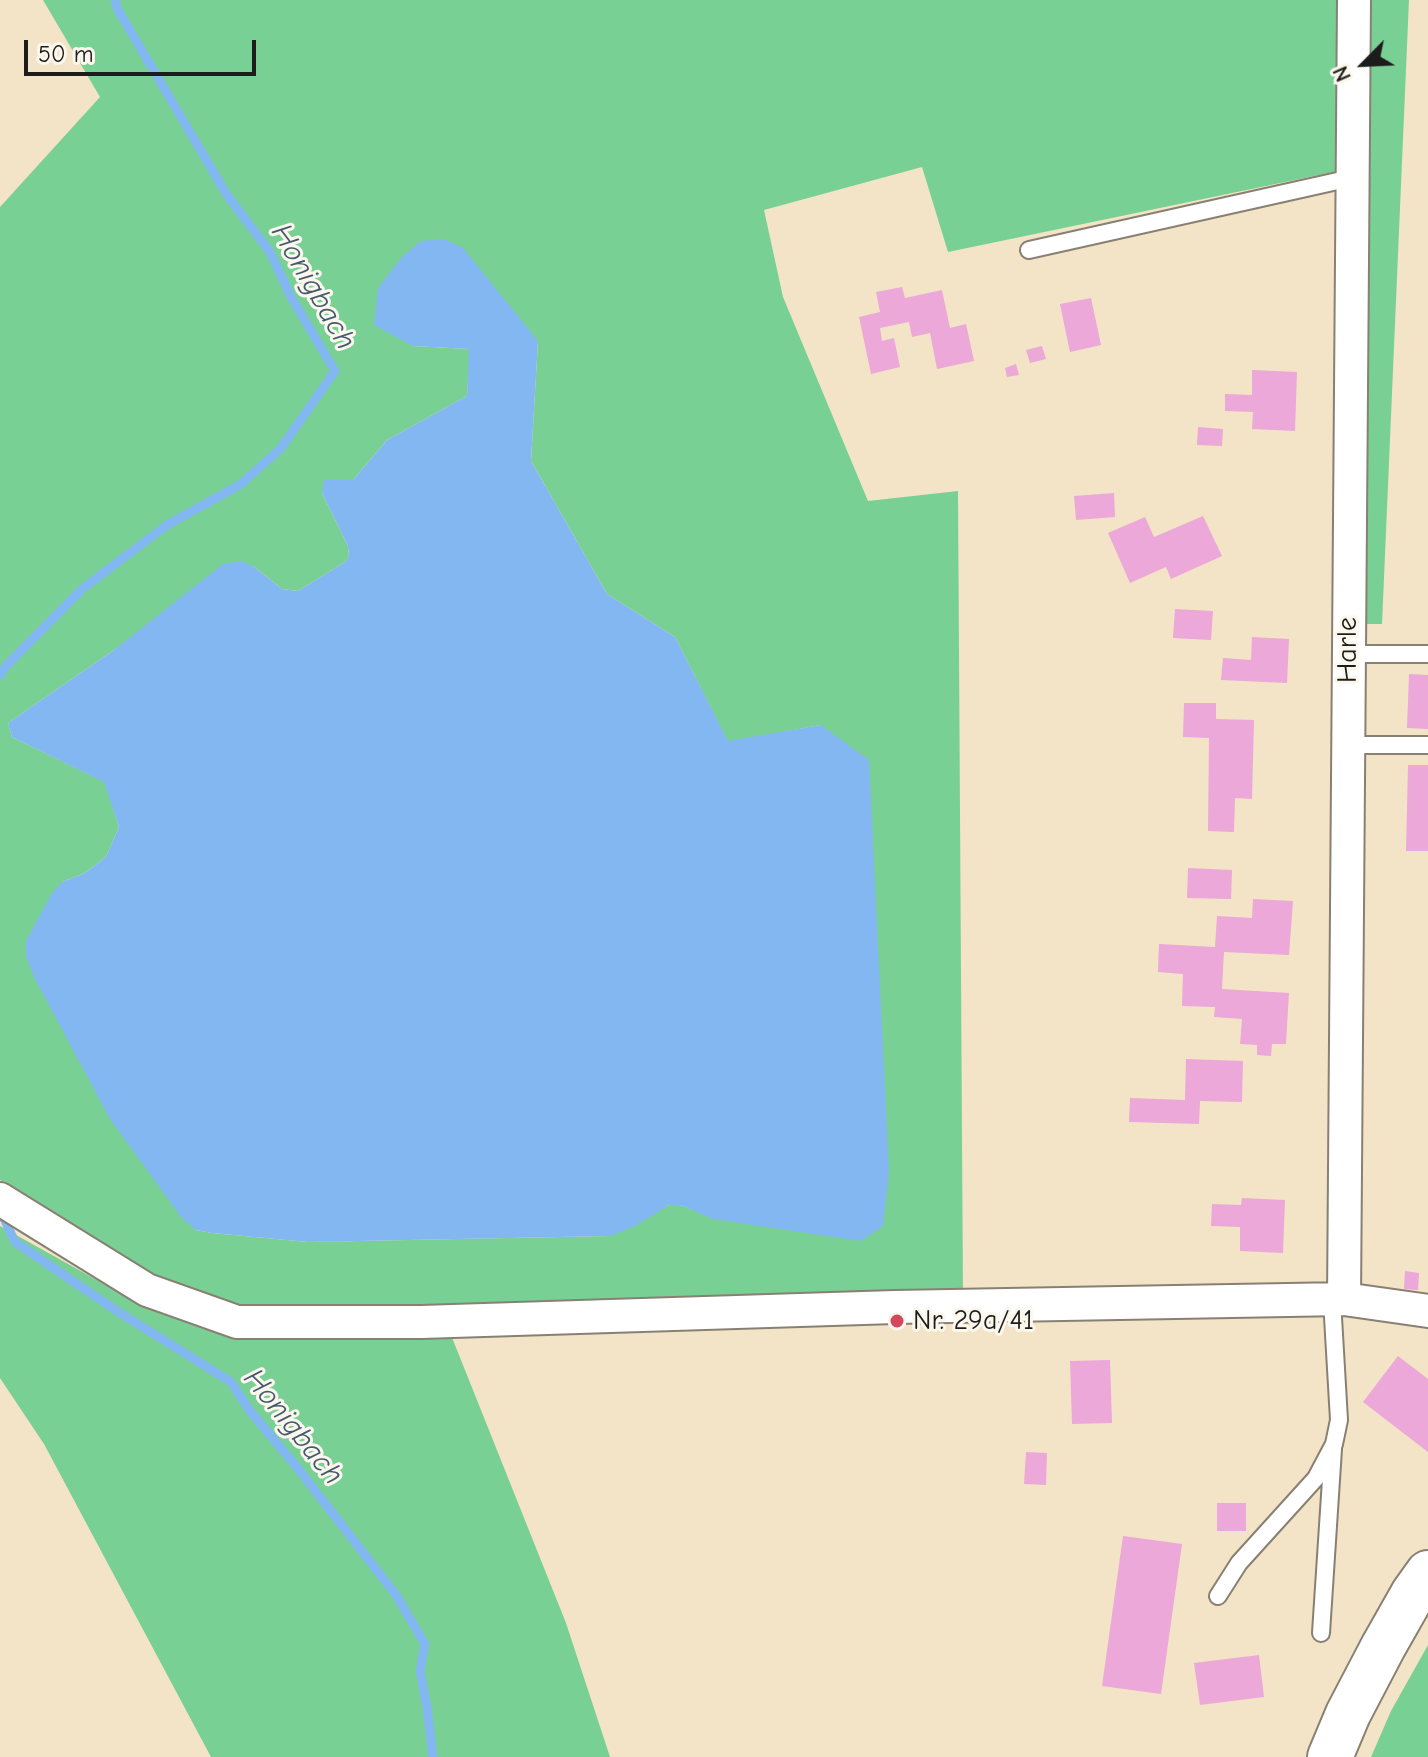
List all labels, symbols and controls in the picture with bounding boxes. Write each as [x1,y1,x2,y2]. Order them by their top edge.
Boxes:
scale bar [28,24,260,74]
north arrow [1324,24,1404,104]
text: 50 m [38,40,94,68]
text: N [1327,62,1357,86]
water label: Honigbach [263,218,363,356]
street label: Harle [1331,617,1365,683]
place label: Nr. 29a/41 [913,1304,1034,1338]
marker: Nr. 29a/41 [888,1312,906,1330]
water label: Honigbach [235,1362,351,1492]

